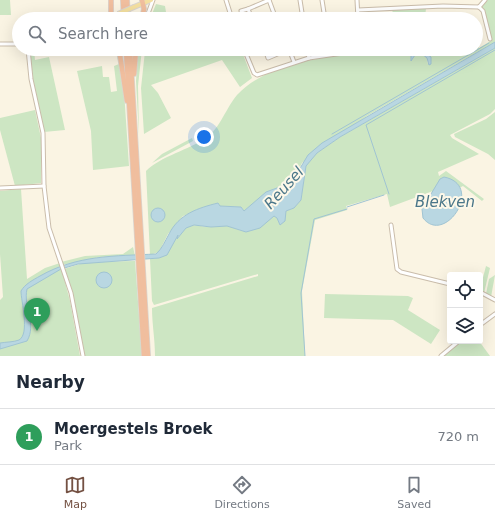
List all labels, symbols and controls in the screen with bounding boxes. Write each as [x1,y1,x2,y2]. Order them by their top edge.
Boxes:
search box [12,12,483,56]
icon: search [26,23,48,45]
text: Search here [58,25,148,43]
your location [194,127,214,147]
water label: Reusel [260,163,308,213]
water label: Blekven [415,193,475,211]
map controls [447,272,483,344]
button: locate [447,272,483,308]
pin: 1 [24,298,50,331]
button: layers [447,308,483,344]
text: Nearby [16,372,85,392]
text: Moergestels Broek [54,420,213,438]
text: 1 [24,429,34,444]
text: 720 m [437,429,479,444]
text: Park [54,438,82,453]
tab: Map [64,474,87,511]
tab: Directions [214,474,270,511]
tab: Saved [397,474,431,511]

